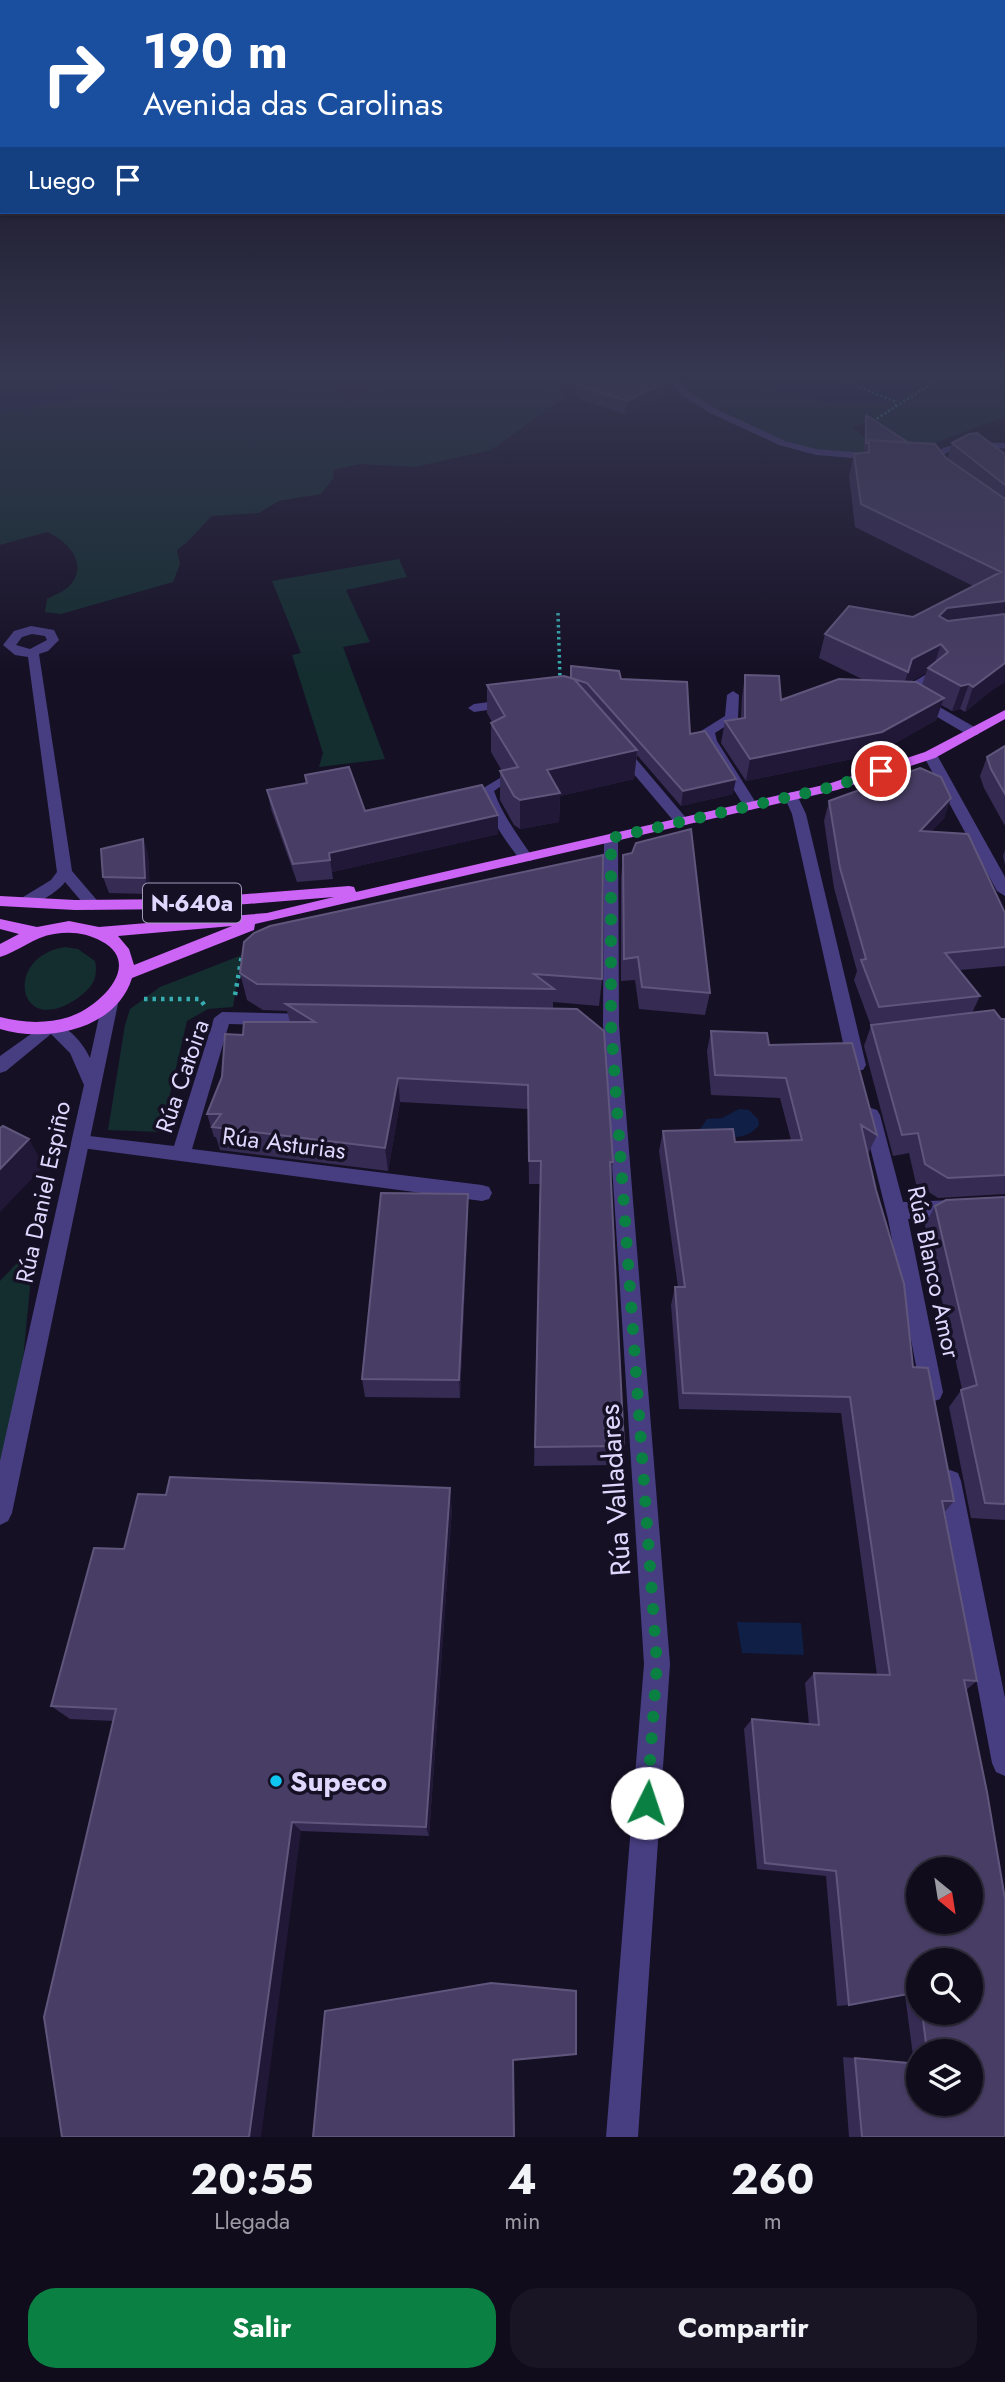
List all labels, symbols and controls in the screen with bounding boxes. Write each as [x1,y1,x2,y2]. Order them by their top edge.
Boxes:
text: 190 m [143,16,288,86]
icon: right [28,28,119,119]
text: Avenida das Carolinas [143,81,443,127]
text: Luego [28,161,95,199]
icon: arrive [109,161,147,199]
pin [851,741,911,801]
icon: arrive [862,752,900,790]
road number: N-640a [143,884,241,922]
street label: Rúa Catoira [146,1015,218,1137]
street label: Rúa Daniel Espiño [7,1098,79,1286]
street label: Rúa Asturias [220,1118,348,1168]
street label: Rúa Blanco Amor [899,1183,970,1362]
street label: Rúa Valladares [589,1403,641,1577]
place label: Supeco [290,1761,387,1802]
position arrow [610,1766,684,1840]
marker: Supeco [268,1773,284,1789]
north arrow [906,1857,984,1934]
map controls [906,1857,983,2116]
button: search [906,1948,983,2025]
button: layers [906,2039,983,2116]
text: 20:55 [191,2149,314,2210]
text: 4 [508,2149,537,2210]
text: 260 [731,2149,814,2210]
text: Llegada [214,2204,290,2238]
text: min [504,2204,540,2238]
text: m [764,2204,782,2238]
button: Salir [28,2288,496,2368]
button: Compartir [510,2288,977,2368]

